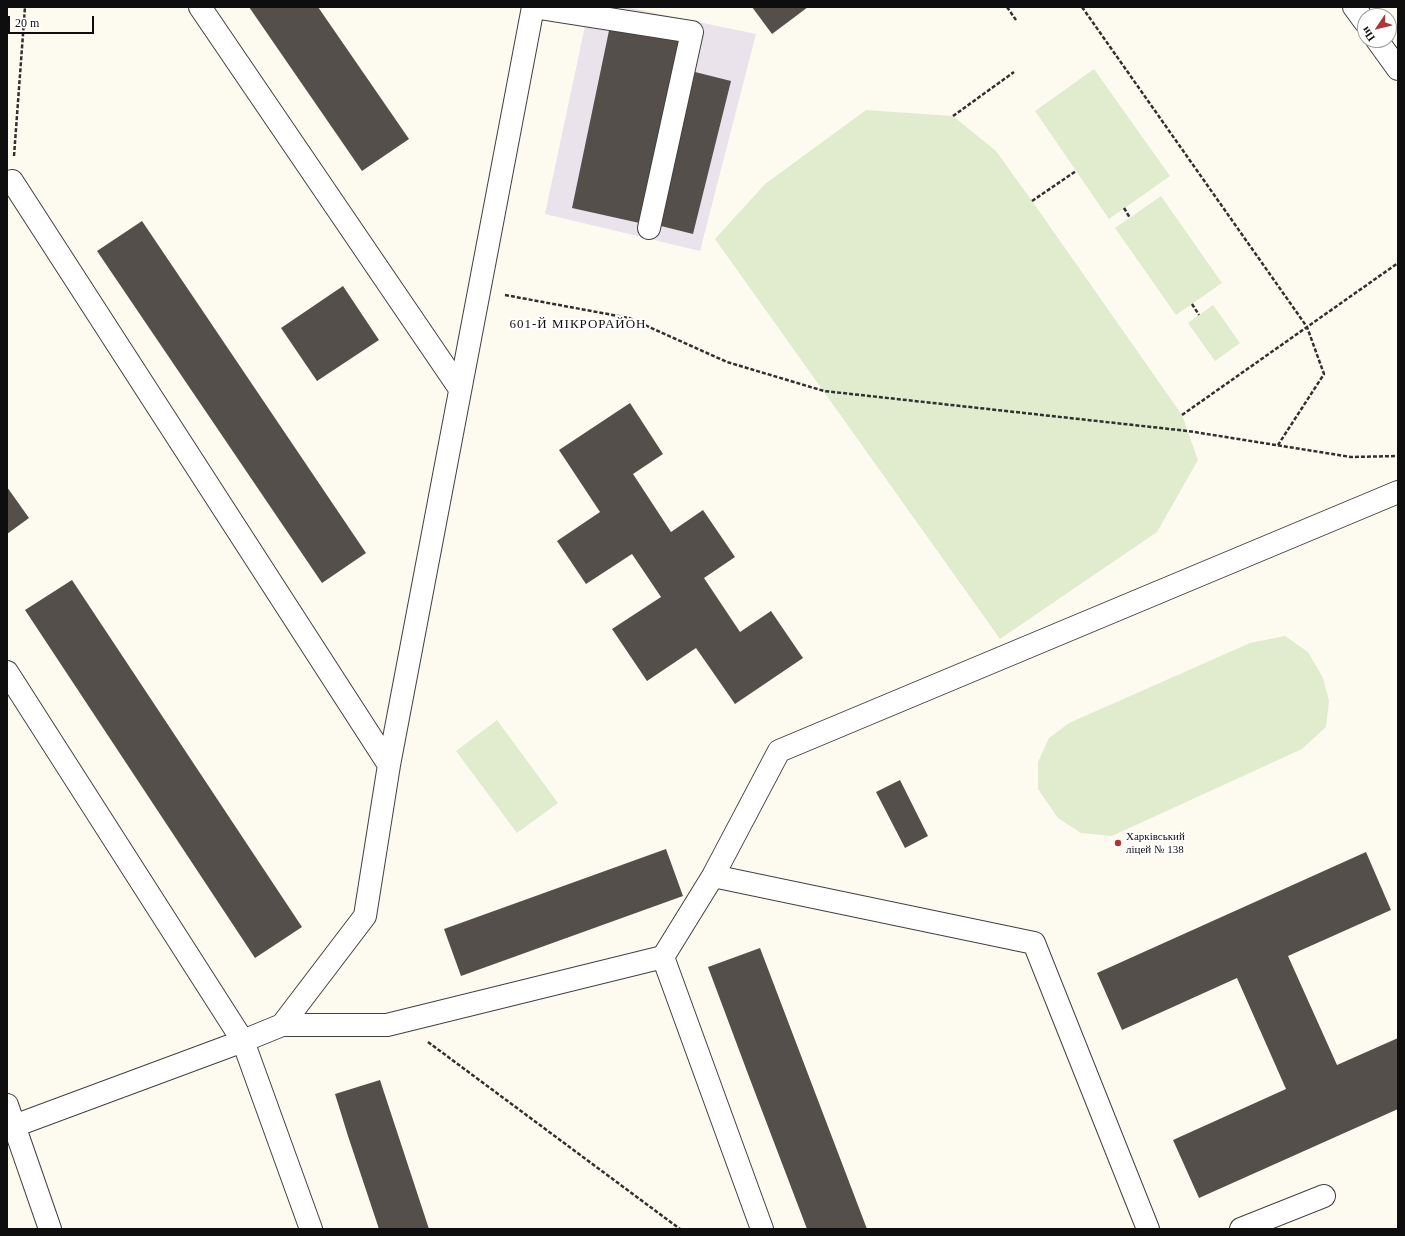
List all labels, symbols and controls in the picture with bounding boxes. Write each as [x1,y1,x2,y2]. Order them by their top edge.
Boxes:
scale bar [10,8,96,34]
north arrow [1357,8,1397,48]
text: 20 m [15,16,39,30]
text: Пн [1359,25,1377,44]
district label: 601-Й МІКРОРАЙОН [510,317,646,333]
place label: Харківський ліцей № 138 [1126,830,1185,856]
marker: Харківський ліцей № 138 [1113,838,1123,848]

